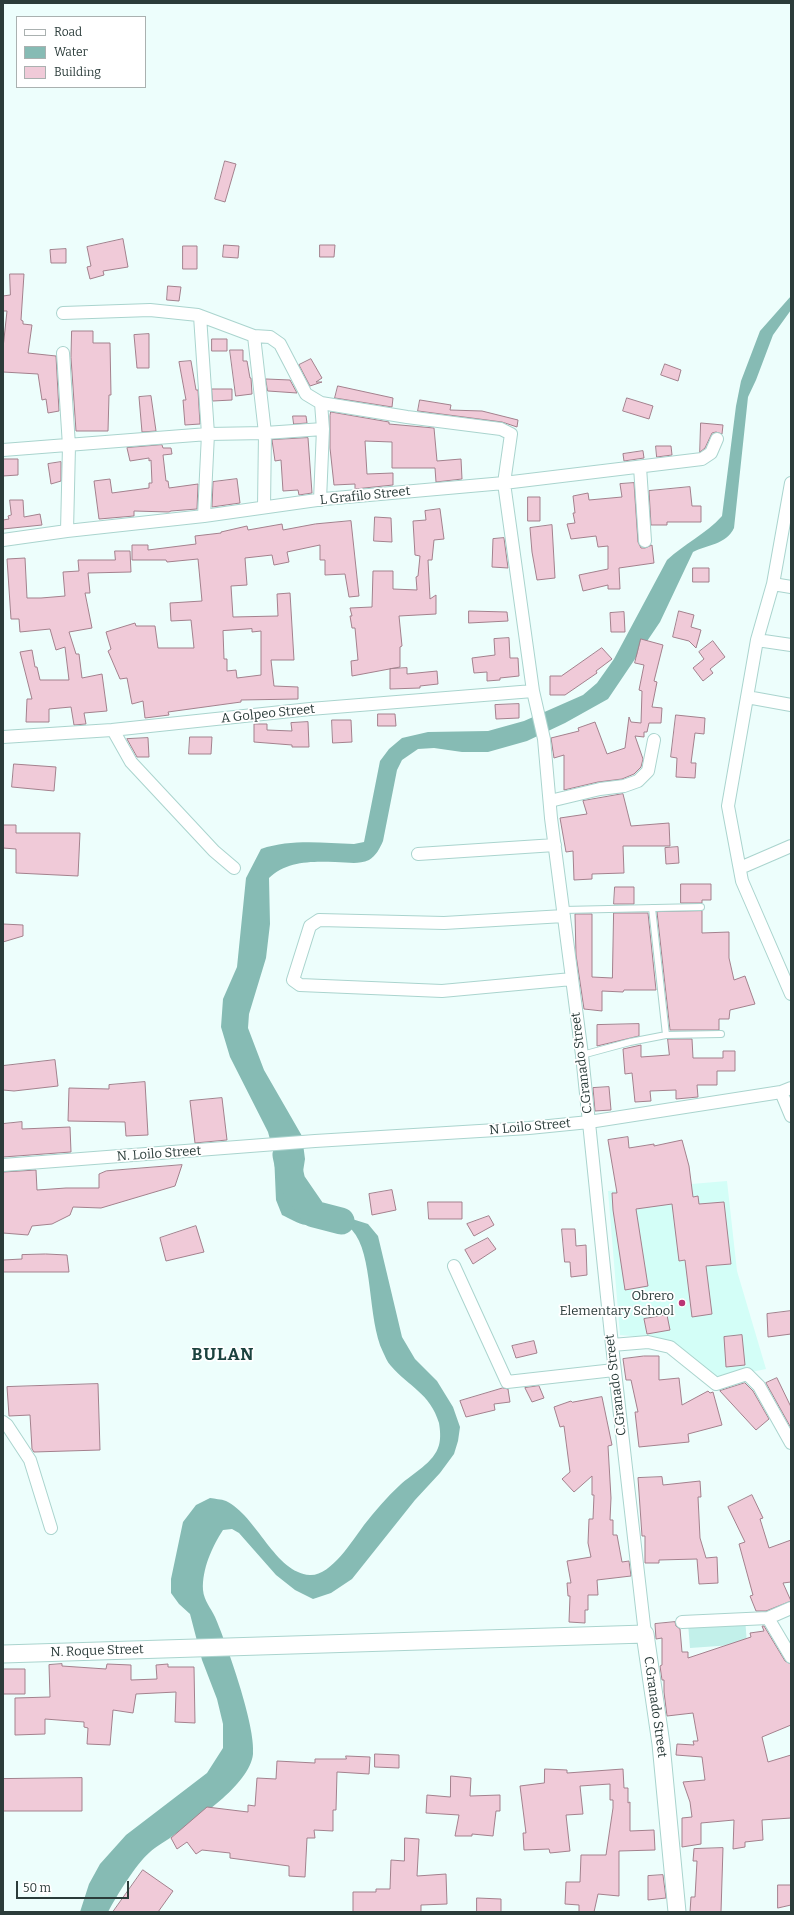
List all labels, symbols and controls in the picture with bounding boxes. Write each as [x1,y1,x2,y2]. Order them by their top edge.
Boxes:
legend [16,16,146,88]
text: Road [54,25,82,39]
text: Water [54,45,88,59]
text: Building [54,65,101,79]
street label: L Grafilo Street [319,483,411,509]
street label: A Golpeo Street [220,701,316,727]
street label: C.Granado Street [568,1011,596,1115]
street label: N Loilo Street [489,1116,571,1138]
street label: N. Loilo Street [116,1143,202,1165]
place label: Obrero Elementary School [559,1288,674,1319]
marker: Obrero Elementary School [677,1298,687,1308]
street label: C.Granado Street [602,1333,630,1437]
district label: BULAN [192,1345,254,1365]
street label: N. Roque Street [50,1642,144,1660]
street label: C.Granado Street [640,1655,670,1759]
scale bar [18,1873,131,1899]
text: 50 m [23,1881,51,1895]

